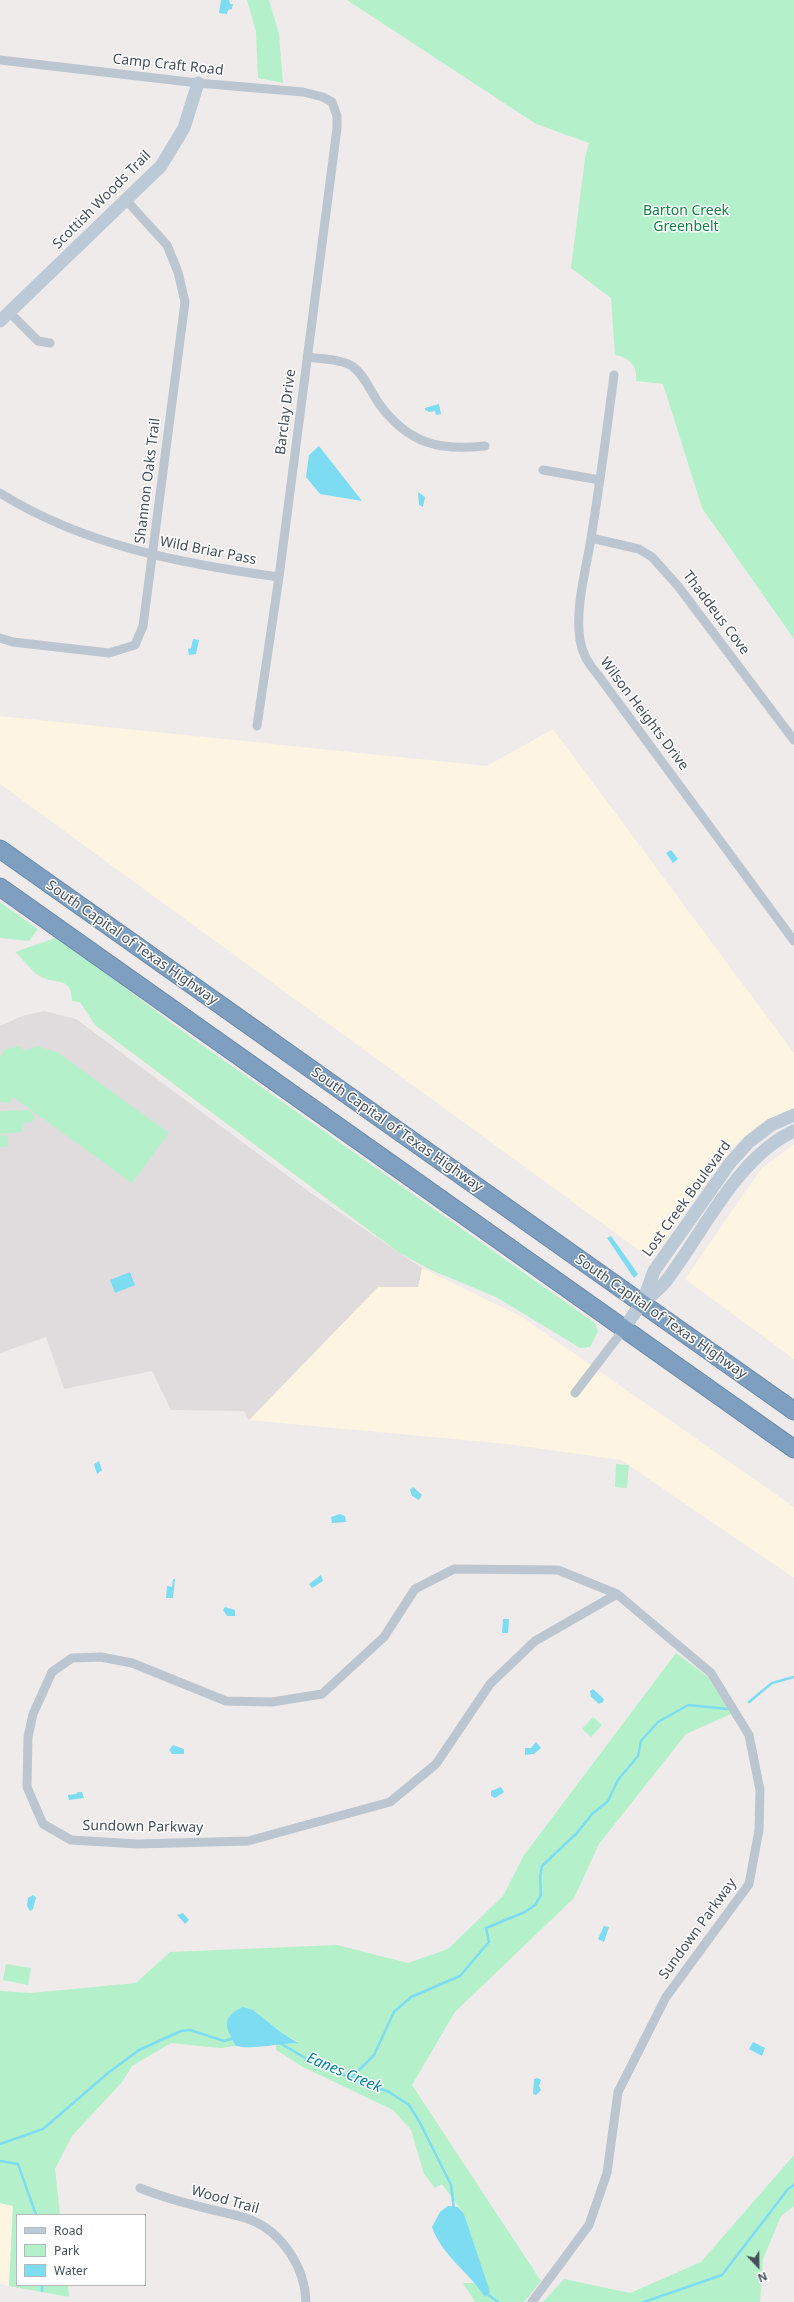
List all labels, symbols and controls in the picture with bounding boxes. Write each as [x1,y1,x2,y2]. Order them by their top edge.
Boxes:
street label: Camp Craft Road [112,51,224,79]
street label: Scottish Woods Trail [49,147,155,253]
park label: Barton Creek Greenbelt [643,203,729,236]
street label: Barclay Drive [272,368,300,456]
street label: Shannon Oaks Trail [132,417,164,545]
street label: Wild Briar Pass [158,533,258,569]
street label: Thaddeus Cove [679,568,753,658]
street label: Wilson Heights Drive [596,654,692,774]
street label: South Capital of Texas Highway [43,877,221,1009]
street label: South Capital of Texas Highway [308,1064,486,1196]
street label: Lost Creek Boulevard [639,1138,735,1260]
street label: South Capital of Texas Highway [572,1251,750,1383]
street label: Sundown Parkway [83,1818,203,1836]
street label: Sundown Parkway [656,1875,740,1983]
water label: Eanes Creek [304,2049,384,2097]
street label: Wood Trail [189,2182,261,2218]
legend [16,2214,146,2286]
text: Road [54,2222,83,2239]
text: Park [54,2242,79,2259]
north arrow [738,2246,778,2286]
text: Water [54,2262,88,2279]
text: N [756,2269,770,2286]

